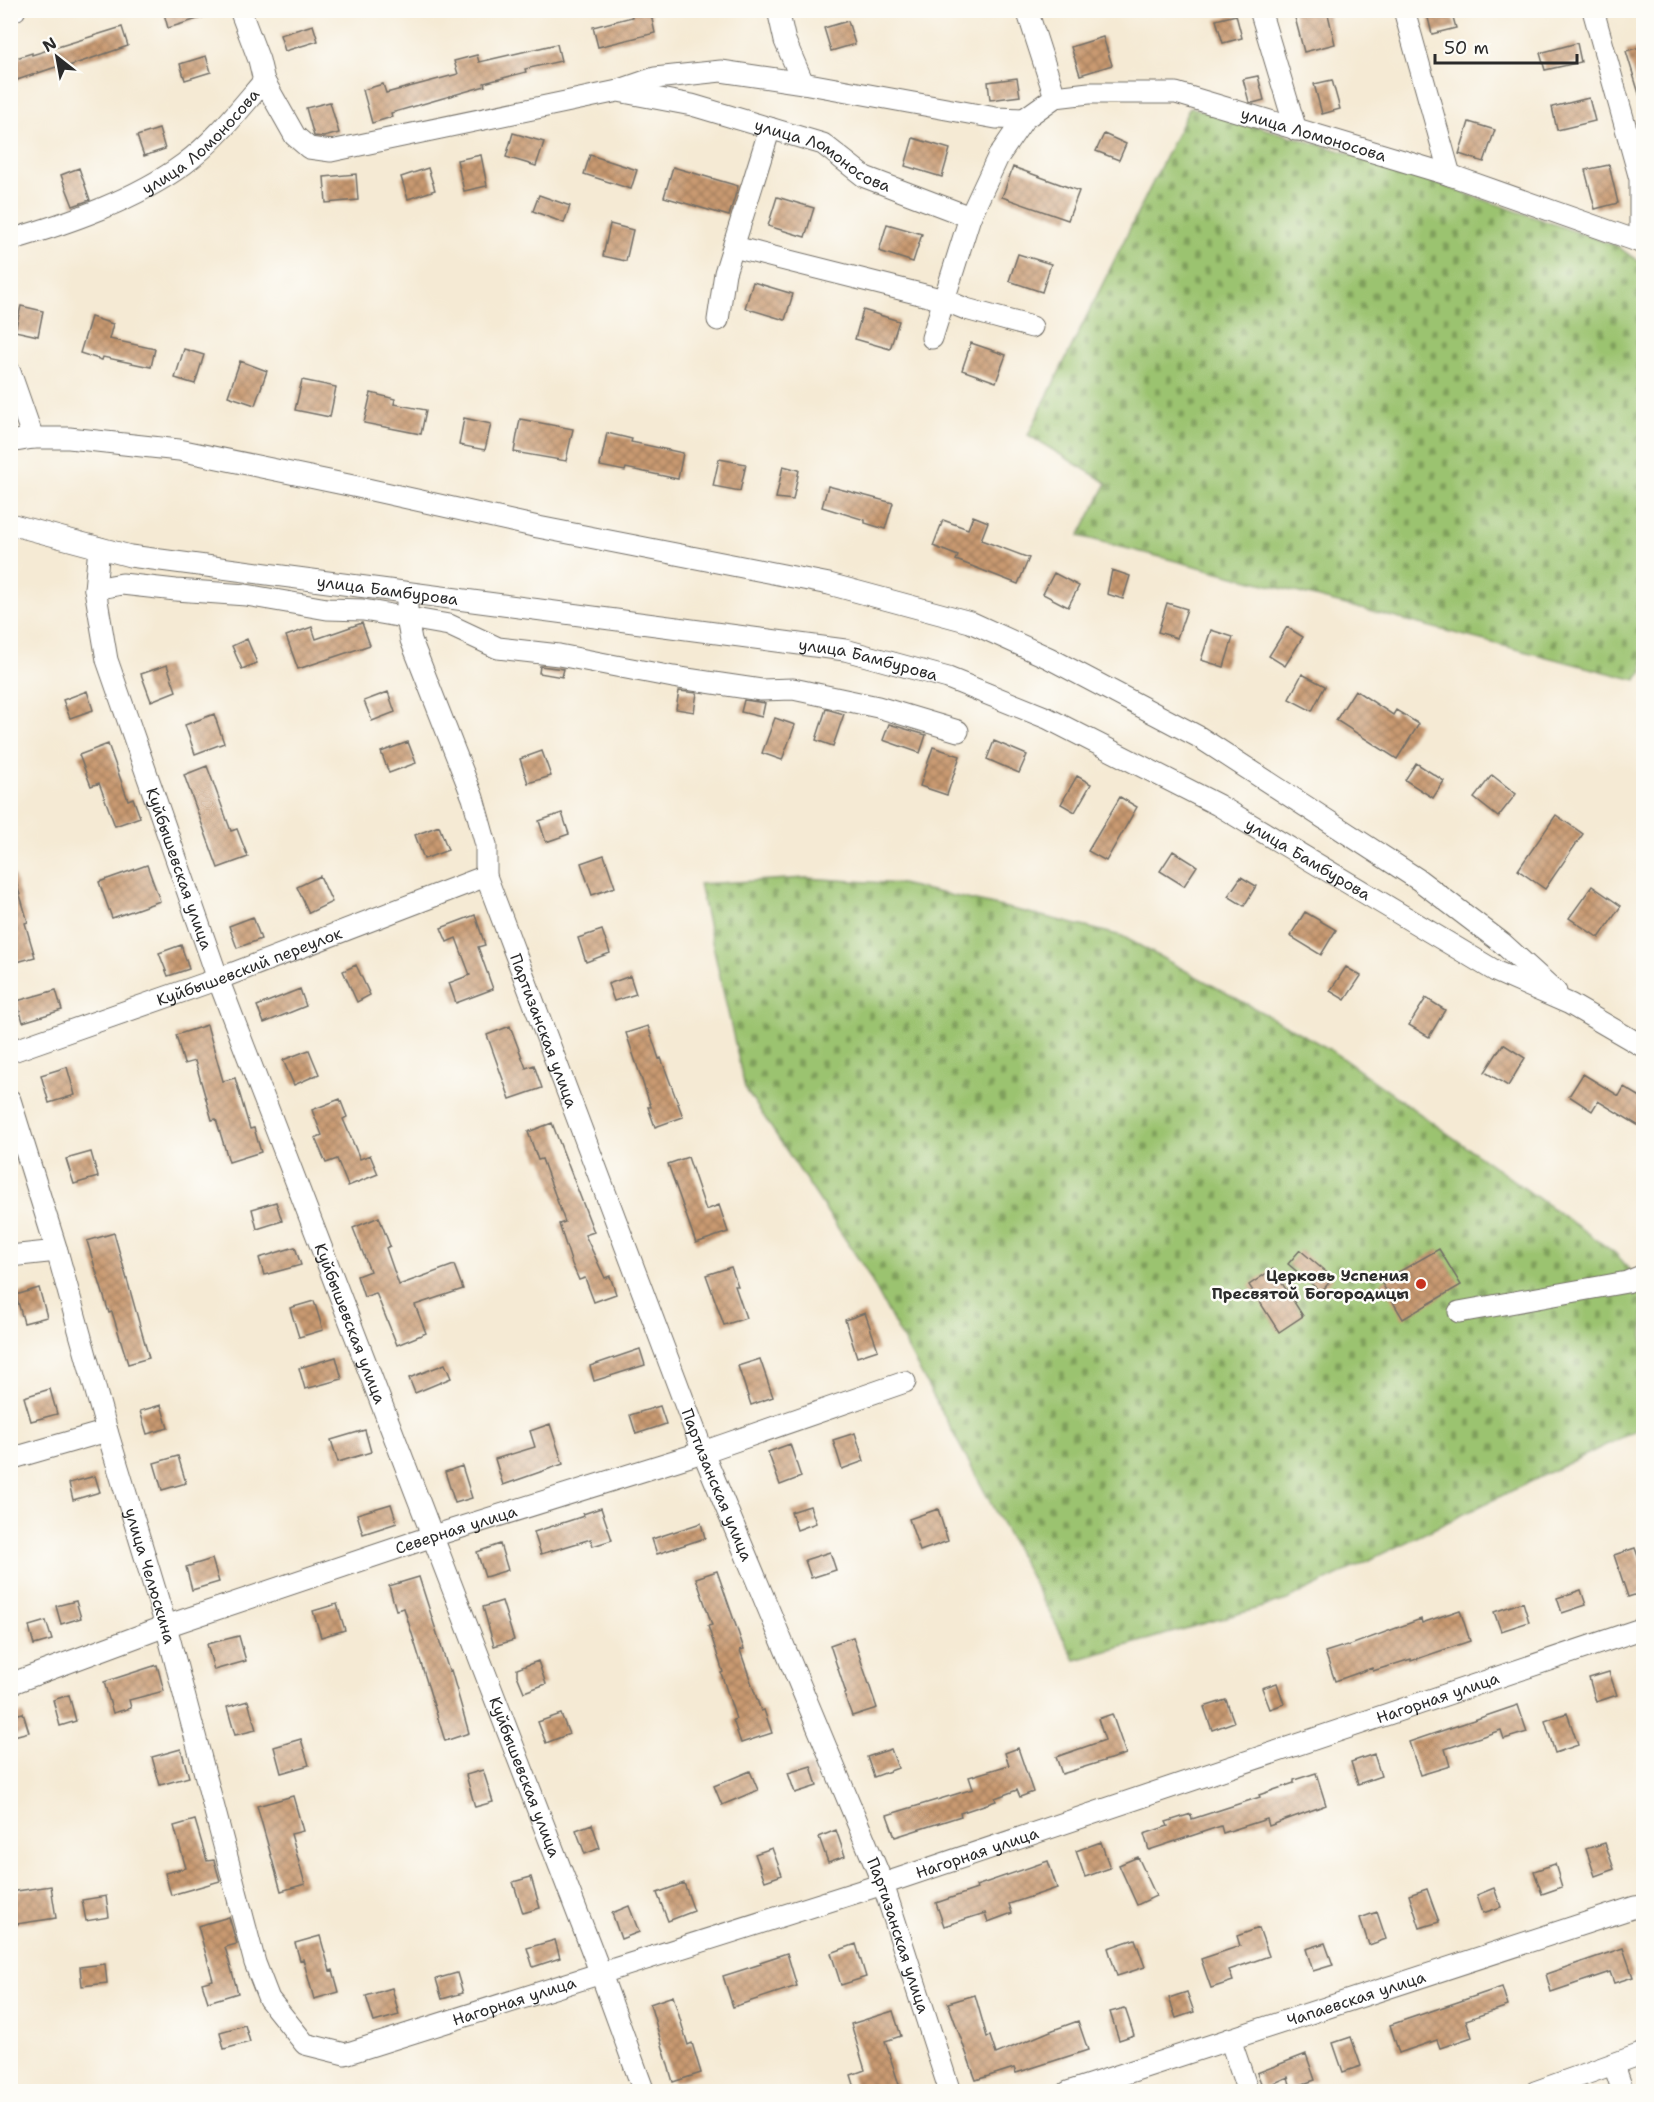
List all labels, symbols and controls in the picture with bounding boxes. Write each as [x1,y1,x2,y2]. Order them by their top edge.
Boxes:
north arrow [27,27,87,87]
scale bar [1435,27,1578,65]
text: N [39,32,60,57]
text: 50 m [1444,36,1489,60]
street label: улица Ломоносова [138,84,264,199]
street label: улица Ломоносова [1238,103,1389,166]
street label: улица Ломоносова [752,114,894,197]
street label: улица Бамбурова [316,571,460,610]
street label: улица Бамбурова [797,634,940,686]
street label: Куйбышевская улица [141,785,217,953]
street label: улица Бамбурова [1242,814,1375,905]
street label: Куйбышевский переулок [154,922,345,1011]
street label: Партизанская улица [505,951,582,1111]
street label: Куйбышевская улица [310,1240,391,1407]
place label: Церковь Успения Пресвятой Богородицы [1212,1265,1409,1304]
marker: Церковь Успения Пресвятой Богородицы [1414,1277,1428,1291]
street label: Партизанская улица [677,1406,757,1564]
street label: Северная улица [392,1501,520,1559]
street label: улица Челюскина [120,1505,180,1646]
street label: Нагорная улица [1373,1667,1502,1728]
street label: Куйбышевская улица [484,1694,565,1861]
street label: Нагорная улица [913,1822,1041,1883]
street label: Партизанская улица [862,1854,934,2016]
street label: Чапаевская улица [1284,1966,1428,2031]
street label: Нагорная улица [450,1972,579,2030]

